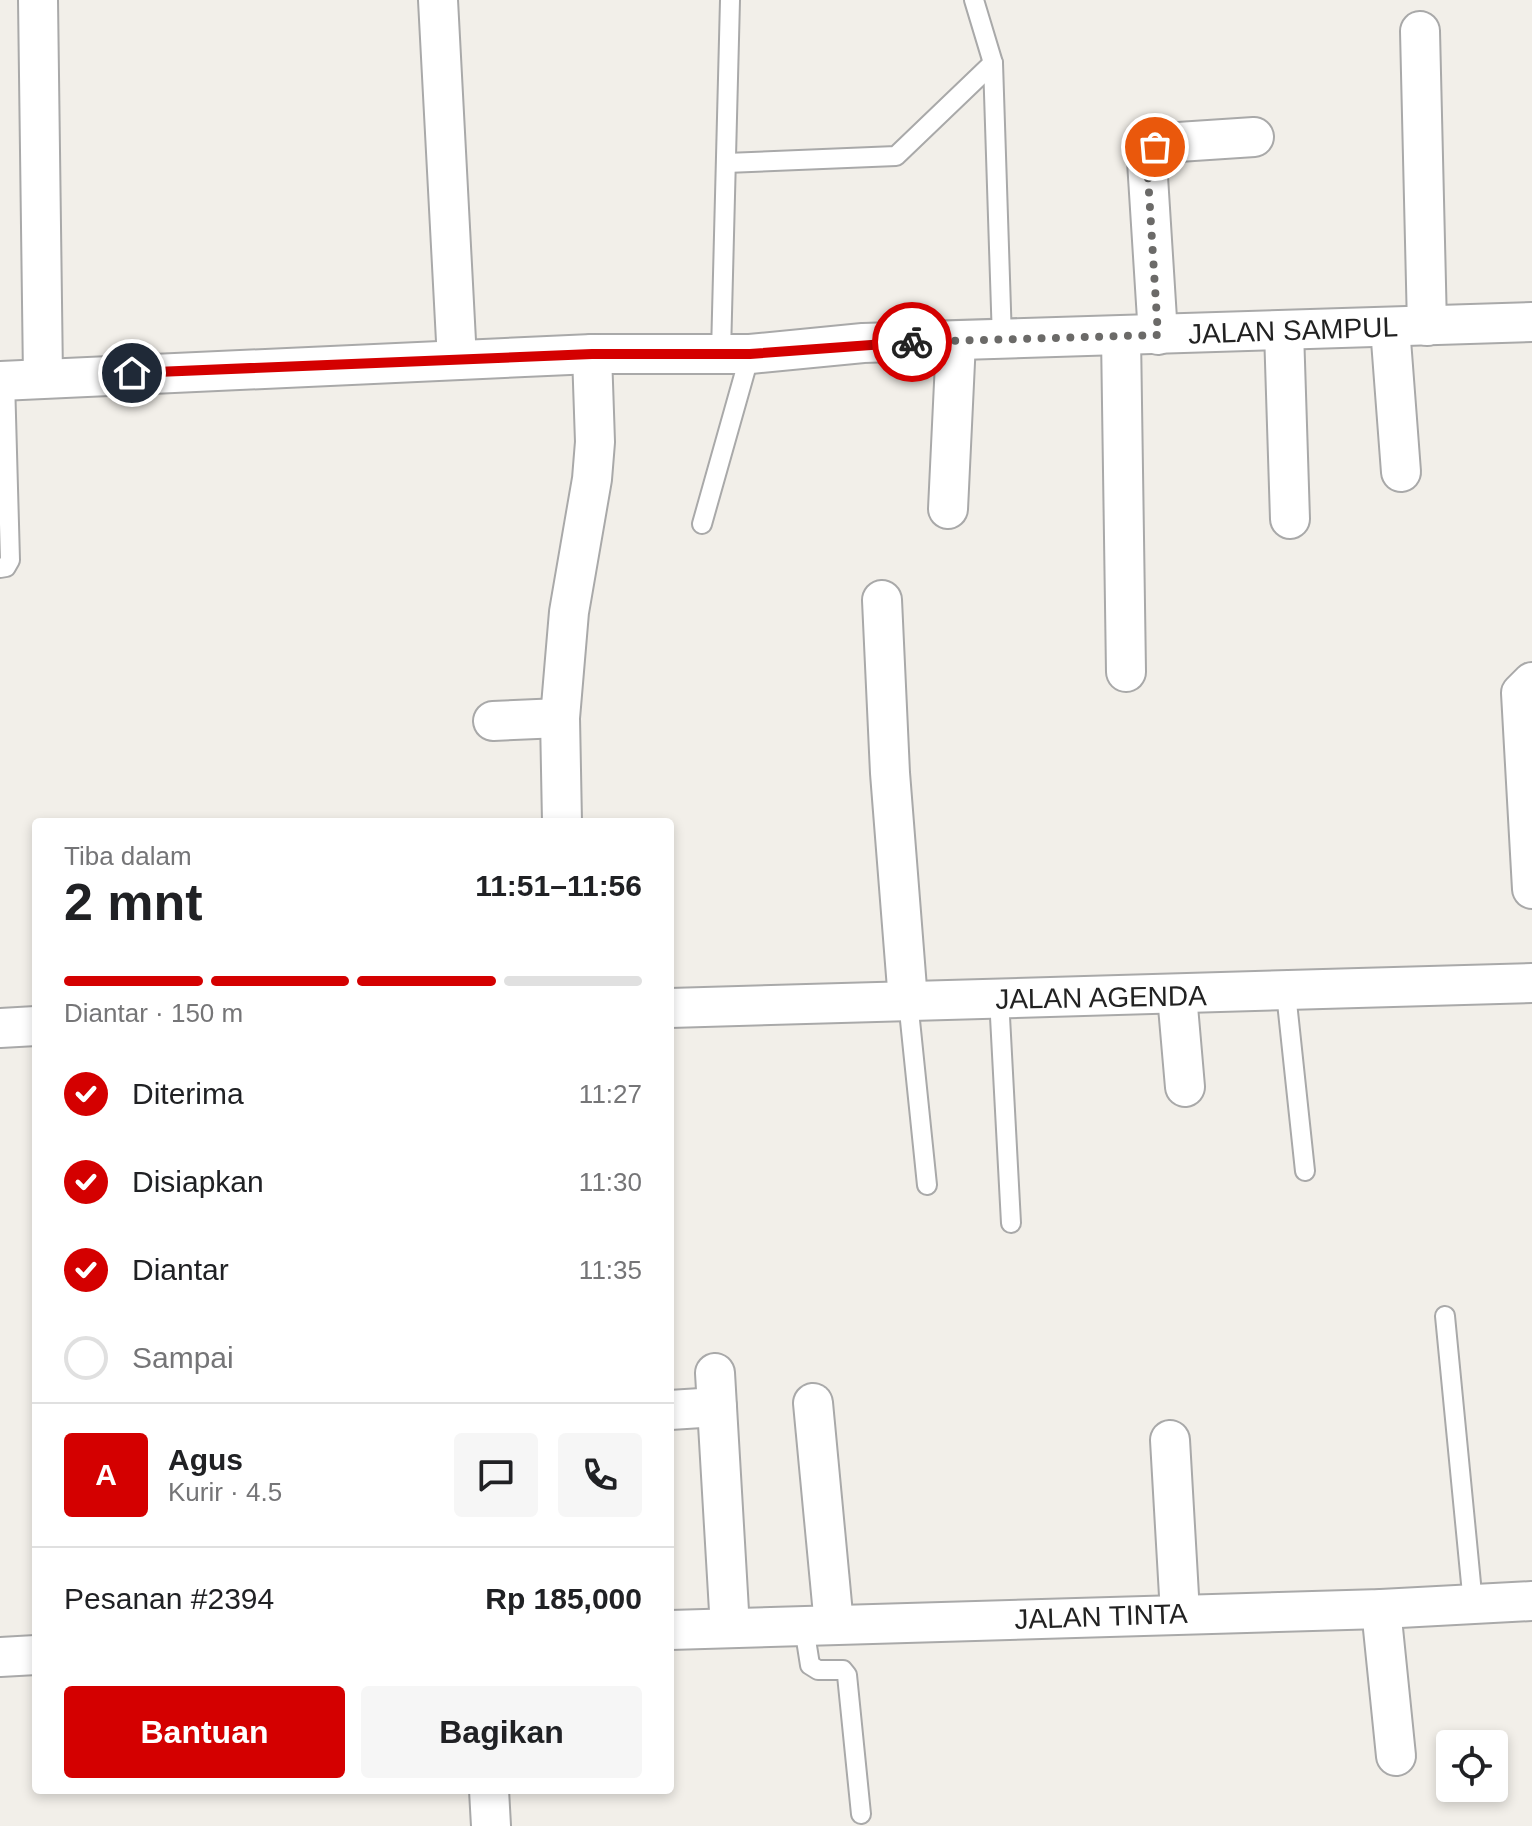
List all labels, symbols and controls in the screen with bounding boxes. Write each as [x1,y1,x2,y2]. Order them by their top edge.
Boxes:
pin [1121,113,1189,181]
icon: bag [1133,125,1177,169]
courier [872,302,952,382]
street label: JALAN SAMPUL [1188,311,1399,350]
icon: bike [890,320,934,364]
pin [98,339,166,407]
icon: home [110,351,154,395]
text: Tiba dalam [64,841,192,871]
text: 11:51–11:56 [475,869,642,902]
text: 2 mnt [64,873,203,931]
street label: JALAN AGENDA [995,980,1207,1015]
text: Diantar · 150 m [64,998,243,1028]
icon: check [64,1072,108,1116]
text: Diterima [132,1077,244,1110]
text: 11:27 [579,1079,642,1109]
icon: check [64,1160,108,1204]
text: Disiapkan [132,1165,264,1198]
text: 11:30 [579,1167,642,1197]
icon: check [64,1248,108,1292]
text: Diantar [132,1253,229,1286]
text: 11:35 [579,1255,642,1285]
text: Sampai [132,1341,234,1374]
button: chat [454,1433,538,1517]
button: phone [558,1433,642,1517]
text: Agus [168,1443,243,1476]
text: A [95,1458,117,1491]
text: Kurir · 4.5 [168,1477,282,1507]
text: Pesanan #2394 [64,1582,274,1615]
text: Rp 185,000 [485,1582,642,1615]
street label: JALAN TINTA [1014,1598,1188,1635]
button: Bantuan [64,1686,345,1778]
button: Bagikan [361,1686,642,1778]
map controls [1436,1730,1508,1802]
button: locate [1436,1730,1508,1802]

